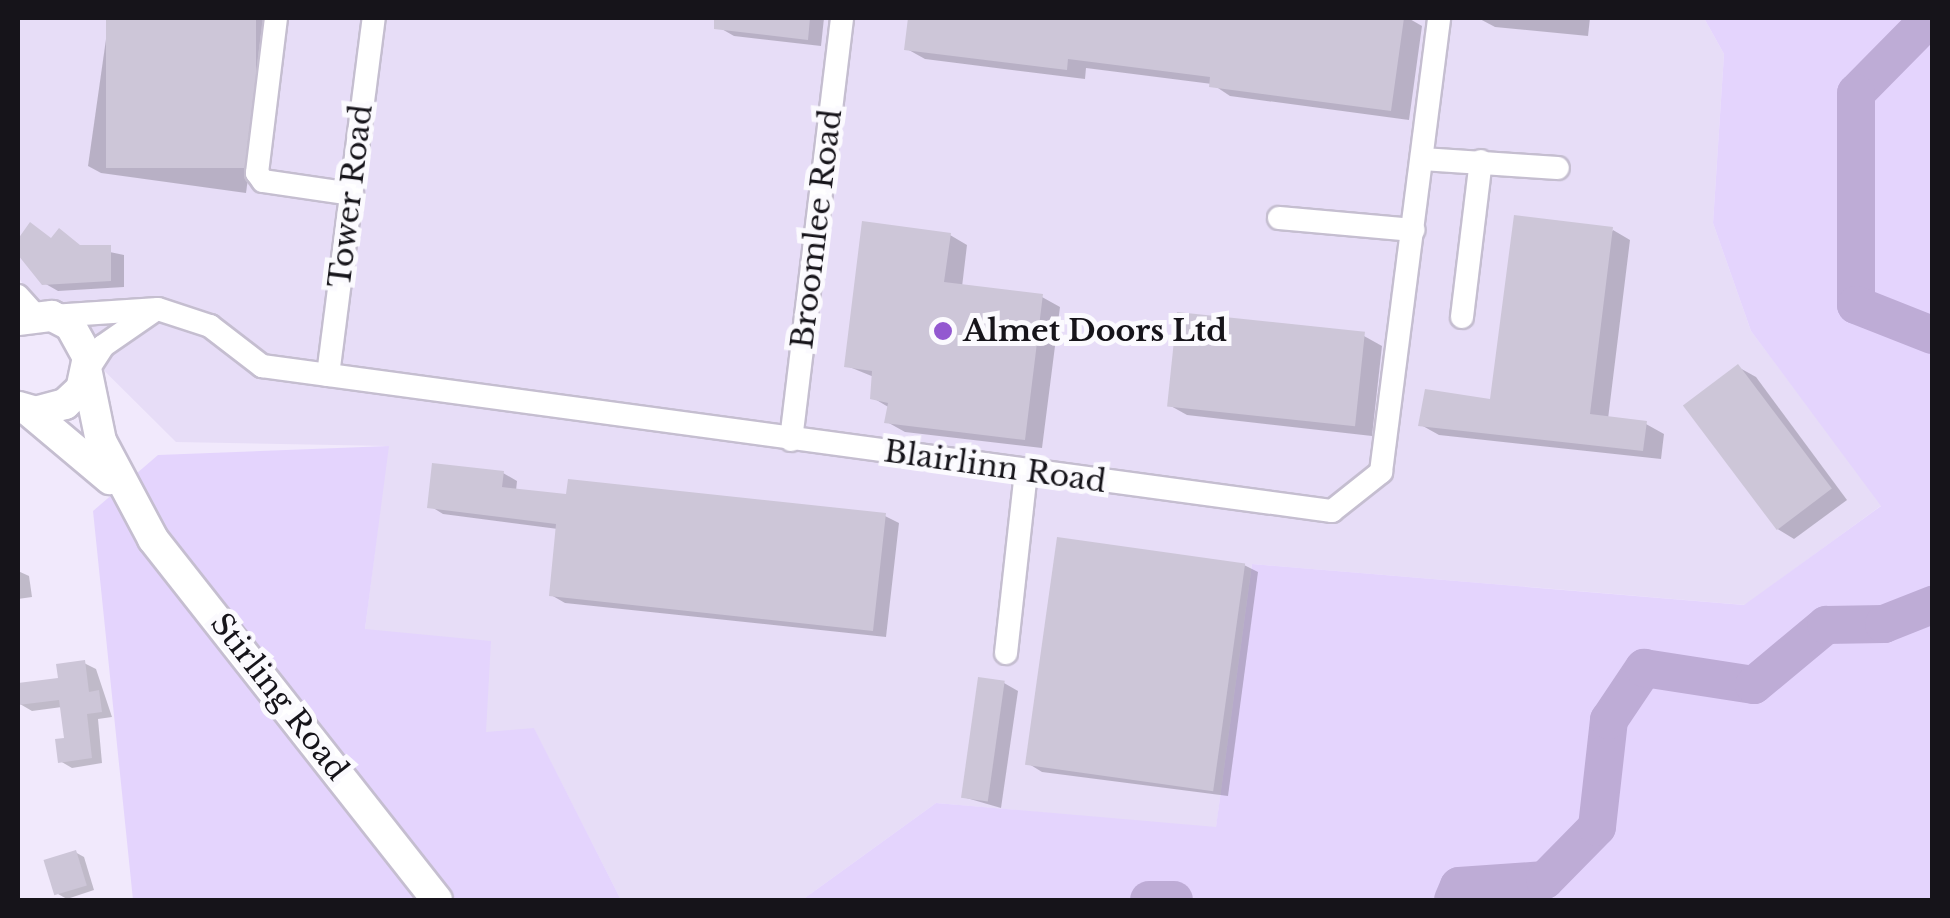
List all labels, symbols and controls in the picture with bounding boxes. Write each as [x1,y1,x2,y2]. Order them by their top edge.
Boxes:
street label: Tower Road [322,102,380,290]
street label: Broomlee Road [784,107,850,351]
place label: Almet Doors Ltd [963,313,1227,349]
marker: Almet Doors Ltd [932,320,954,342]
street label: Blairlinn Road [882,434,1108,500]
street label: Stirling Road [203,606,355,788]

